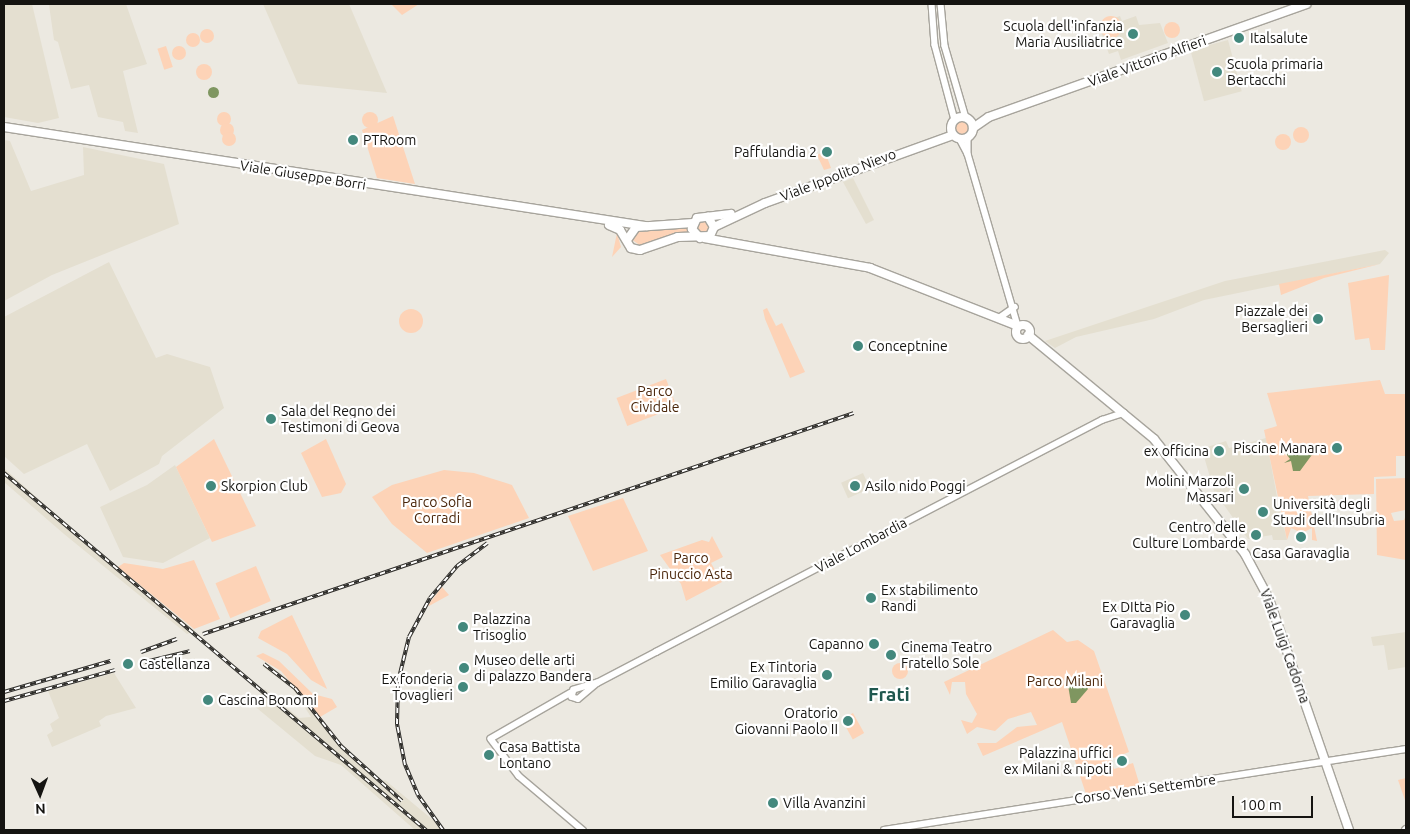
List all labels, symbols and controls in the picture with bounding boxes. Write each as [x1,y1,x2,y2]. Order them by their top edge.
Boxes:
place label: Scuola dell'infanzia Maria Ausiliatrice [1003,18,1123,50]
marker: Scuola dell'infanzia Maria Ausiliatrice [1127,28,1139,40]
place label: Italsalute [1250,30,1308,46]
marker: Italsalute [1232,31,1246,45]
street label: Viale Vittorio Alfieri [1086,32,1208,90]
place label: Scuola primaria Bertacchi [1227,56,1323,88]
marker: Scuola primaria Bertacchi [1211,66,1223,78]
place label: PTRoom [363,132,416,148]
marker: PTRoom [347,134,359,146]
place label: Paffulandia 2 [734,144,817,160]
street label: Viale Ippolito Nievo [778,145,898,205]
marker: Paffulandia 2 [821,146,833,158]
street label: Viale Giuseppe Borri [239,157,367,193]
place label: Piazzale dei Bersaglieri [1235,303,1308,336]
marker: Piazzale dei Bersaglieri [1312,313,1324,325]
place label: Conceptnine [868,338,948,354]
marker: Conceptnine [852,340,864,352]
park label: Parco Cividale [631,383,679,416]
place label: Sala del Regno dei Testimoni di Geova [281,403,400,436]
marker: Sala del Regno dei Testimoni di Geova [265,413,277,425]
place label: Piscine Manara [1233,440,1327,456]
marker: Piscine Manara [1331,442,1343,454]
place label: ex officina [1144,443,1209,459]
marker: ex officina [1213,445,1225,457]
place label: Molini Marzoli Massari [1146,473,1234,506]
place label: Skorpion Club [221,478,308,494]
place label: Asilo nido Poggi [865,478,966,494]
marker: Skorpion Club [205,480,217,492]
marker: Asilo nido Poggi [849,480,861,492]
marker: Molini Marzoli Massari [1238,483,1250,495]
park label: Parco Sofia Corradi [402,494,472,526]
place label: Università degli Studi dell'Insubria [1273,496,1385,528]
marker: Università degli Studi dell'Insubria [1257,506,1269,518]
street label: Viale Lombardia [812,514,910,576]
place label: Centro delle Culture Lombarde [1132,519,1246,552]
marker: Centro delle Culture Lombarde [1250,529,1262,541]
marker: Casa Garavaglia [1295,531,1307,543]
place label: Casa Garavaglia [1252,545,1350,561]
park label: Parco Pinuccio Asta [649,550,733,582]
place label: Ex stabilimento Randi [881,582,978,614]
street label: Viale Luigi Cadorna [1257,587,1313,705]
marker: Ex stabilimento Randi [865,592,877,604]
place label: Ex DItta Pio Garavaglia [1102,599,1175,632]
marker: Ex DItta Pio Garavaglia [1179,609,1191,621]
place label: Palazzina Trisoglio [473,611,531,644]
marker: Palazzina Trisoglio [457,621,469,633]
place label: Capanno [809,636,864,652]
marker: Capanno [868,638,880,650]
place label: Cinema Teatro Fratello Sole [901,639,992,672]
marker: Cinema Teatro Fratello Sole [885,649,897,661]
place label: Museo delle arti di palazzo Bandera [474,652,592,684]
place label: Castellanza [139,656,210,672]
marker: Castellanza [121,657,135,671]
place label: Ex Tintoria Emilio Garavaglia [710,659,817,692]
marker: Museo delle arti di palazzo Bandera [458,662,470,674]
marker: Ex Tintoria Emilio Garavaglia [821,669,833,681]
place label: Ex fonderia Tovaglieri [381,671,453,704]
park label: Parco Milani [1027,673,1103,689]
marker: Ex fonderia Tovaglieri [457,681,469,693]
district label: Frati [868,684,910,706]
place label: Cascina Bonomi [218,692,317,708]
marker: Cascina Bonomi [202,694,214,706]
place label: Oratorio Giovanni Paolo II [735,705,838,738]
marker: Oratorio Giovanni Paolo II [842,715,854,727]
place label: Casa Battista Lontano [499,739,581,772]
place label: Palazzina uffici ex Milani & nipoti [1004,745,1112,778]
marker: Casa Battista Lontano [483,749,495,761]
marker: Palazzina uffici ex Milani & nipoti [1116,755,1128,767]
north arrow [15,769,65,819]
street label: Corso Venti Settembre [1073,771,1217,807]
scale bar [1235,786,1316,818]
place label: Villa Avanzini [783,795,866,811]
text: 100 m [1240,796,1282,813]
marker: Villa Avanzini [767,797,779,809]
text: N [35,801,46,817]

